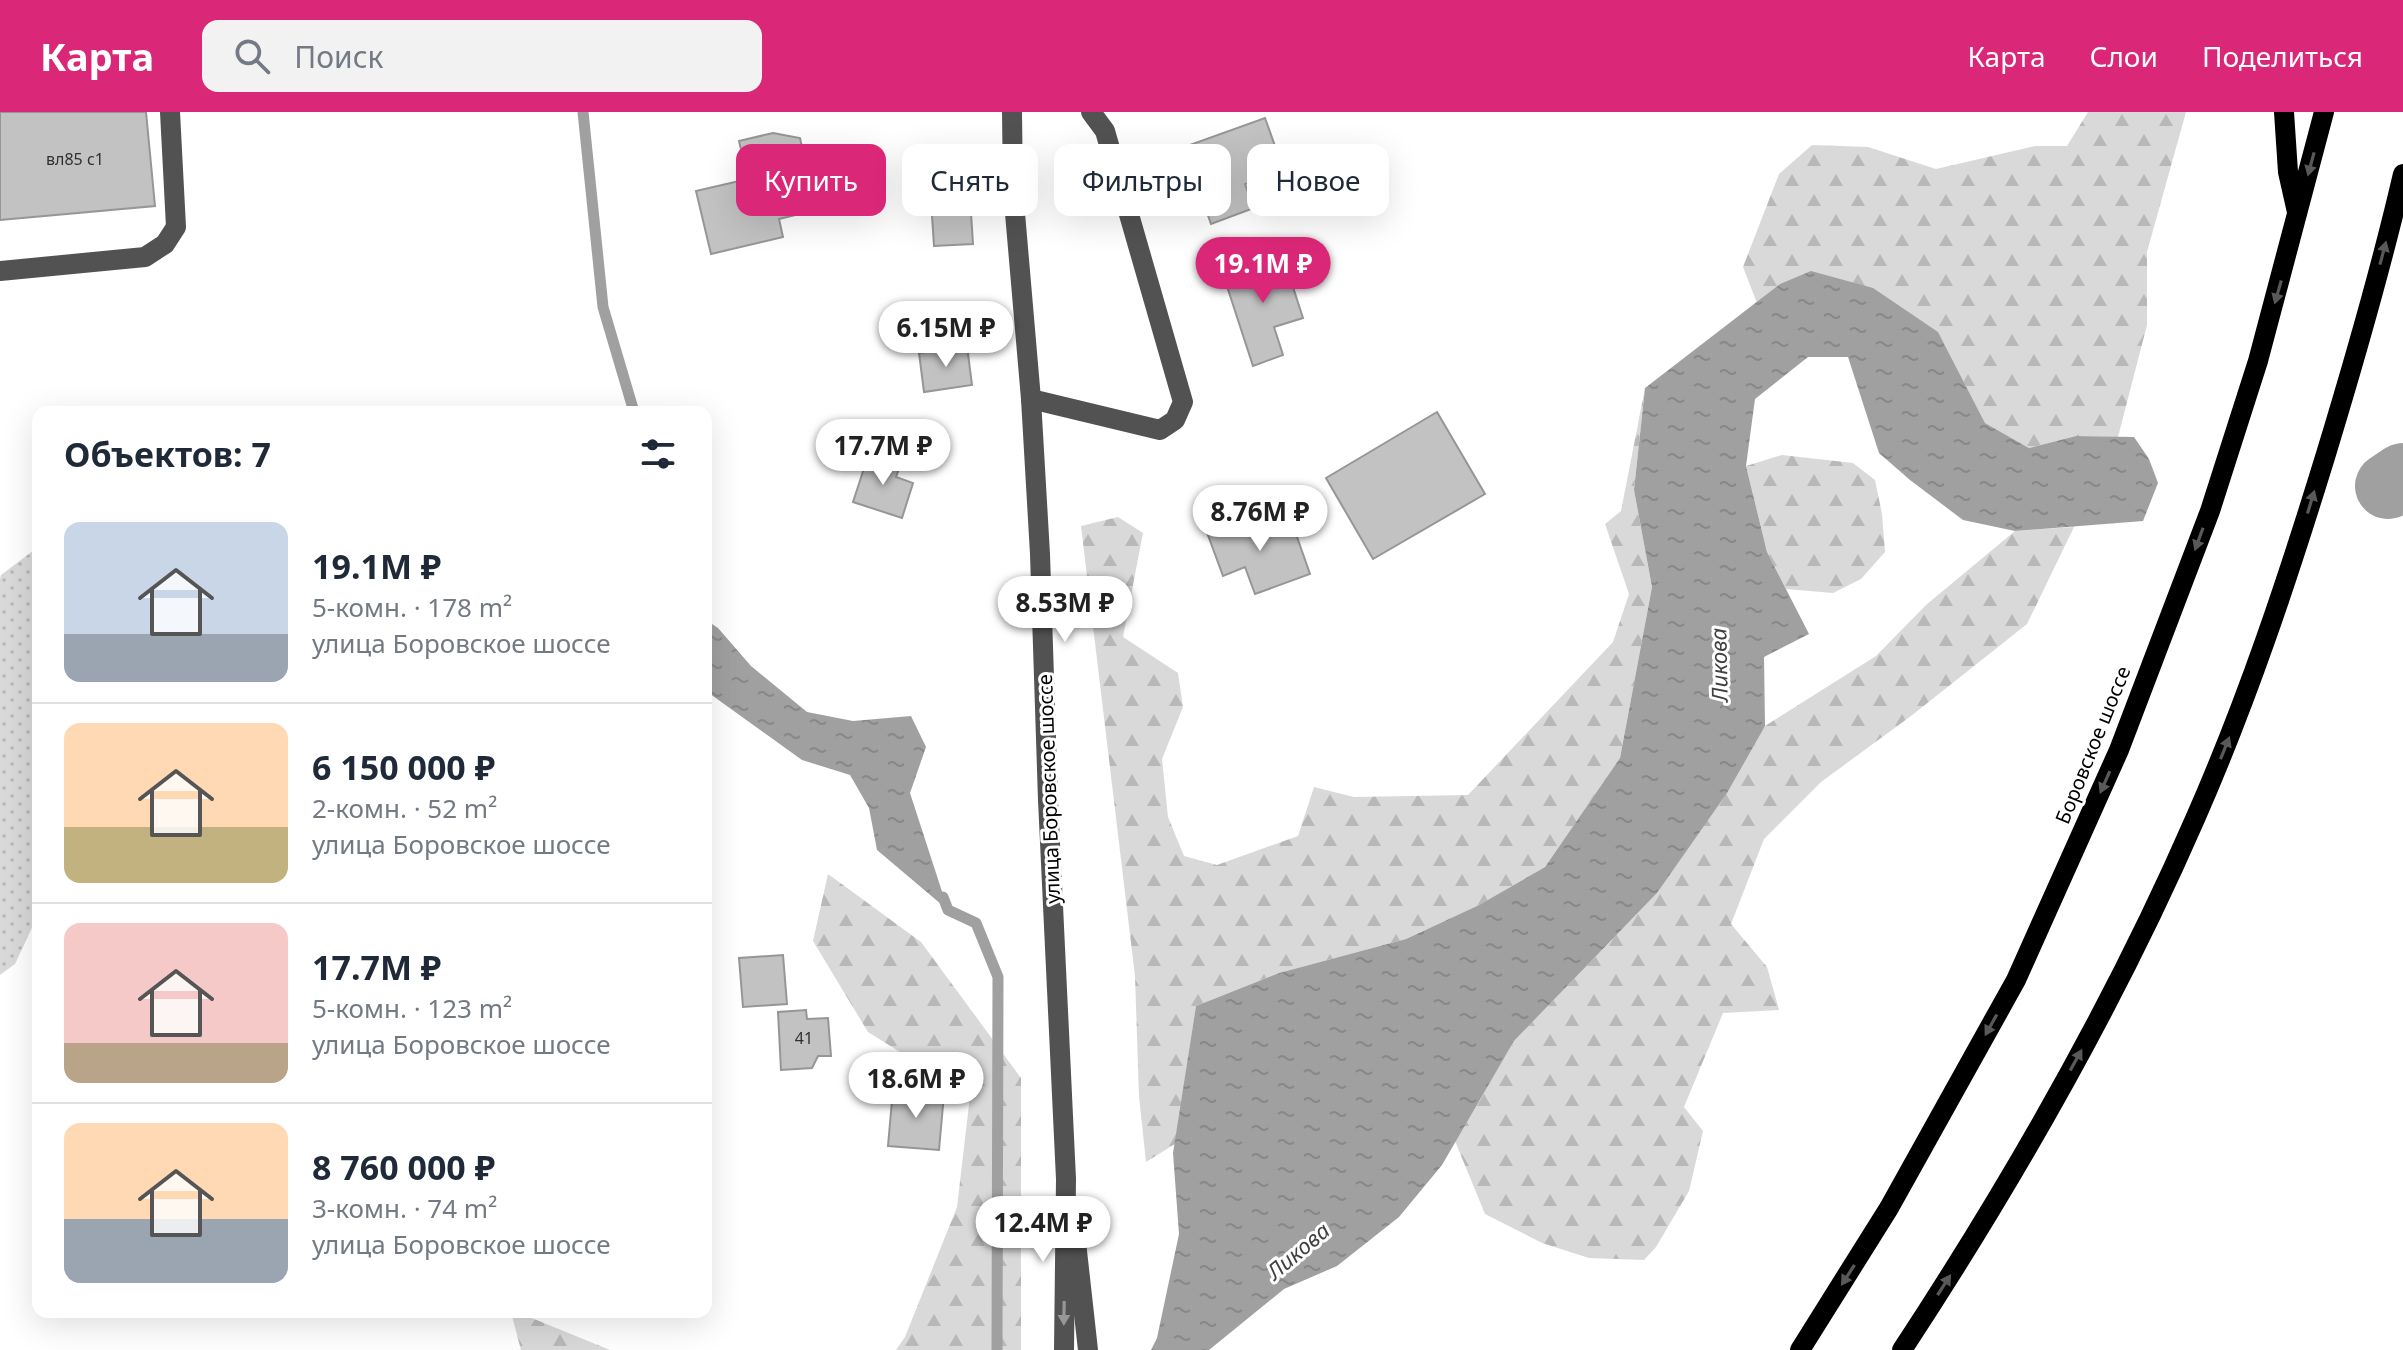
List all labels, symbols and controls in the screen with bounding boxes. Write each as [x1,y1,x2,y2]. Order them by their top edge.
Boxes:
search box [202,20,762,92]
text: Карта [40,30,154,82]
icon: search [230,34,274,78]
text: Поиск [294,36,383,77]
text: Карта [1967,37,2046,75]
text: Слои [2090,37,2158,75]
text: Поделиться [2202,37,2363,75]
chip: Купить [736,144,886,216]
chip: Снять [902,144,1038,216]
chip: Фильтры [1054,144,1231,216]
chip: Новое [1247,144,1389,216]
house number: вл85 с1 [46,148,104,170]
one-way arrow [2305,152,2317,177]
pin: 19.1M ₽ [1189,237,1337,305]
one-way arrow [2378,240,2390,265]
text: 19.1M ₽ [1214,245,1312,281]
one-way arrow [2272,279,2284,304]
pin: 6.15M ₽ [872,301,1020,369]
text: 6.15M ₽ [897,309,995,345]
pin: 17.7M ₽ [809,419,957,487]
text: 17.7M ₽ [834,427,932,463]
text: Объектов: 7 [64,431,271,477]
icon: filters [636,432,680,476]
pin: 8.76M ₽ [1186,485,1334,553]
one-way arrow [2305,490,2318,514]
text: 8.76M ₽ [1211,493,1309,529]
one-way arrow [2193,527,2205,551]
text: 19.1M ₽ [312,543,441,589]
icon: home [128,554,224,650]
pin: 8.53M ₽ [991,576,1139,644]
text: 8.53M ₽ [1016,584,1114,620]
text: 5-комн. · 178 m² [312,589,512,625]
text: улица Боровское шоссе [312,625,611,661]
water label: Ликова [1702,628,1734,703]
street label: Боровское шоссе [2049,662,2136,828]
street label: улица Боровское шоссе [1031,674,1066,904]
one-way arrow [2219,736,2232,760]
text: 6 150 000 ₽ [312,744,495,790]
icon: home [128,755,224,851]
one-way arrow [2099,770,2112,793]
text: 2-комн. · 52 m² [312,790,497,826]
text: улица Боровское шоссе [312,826,611,862]
text: 17.7M ₽ [312,944,441,990]
icon: home [128,955,224,1051]
text: 5-комн. · 123 m² [312,990,512,1026]
one-way arrow [1984,1014,1998,1036]
text: улица Боровское шоссе [312,1026,611,1062]
house number: 41 [795,1027,813,1049]
one-way arrow [2069,1049,2082,1072]
pin: 18.6M ₽ [842,1052,990,1120]
text: 18.6M ₽ [867,1060,965,1096]
text: 8 760 000 ₽ [312,1144,495,1190]
icon: home [128,1155,224,1251]
text: 3-комн. · 74 m² [312,1190,497,1226]
pin: 12.4M ₽ [969,1196,1117,1264]
text: 12.4M ₽ [994,1204,1092,1240]
water label: Ликова [1259,1215,1335,1286]
text: улица Боровское шоссе [312,1226,611,1262]
one-way arrow [1841,1264,1855,1286]
one-way arrow [1937,1274,1952,1295]
one-way arrow [1058,1301,1070,1326]

